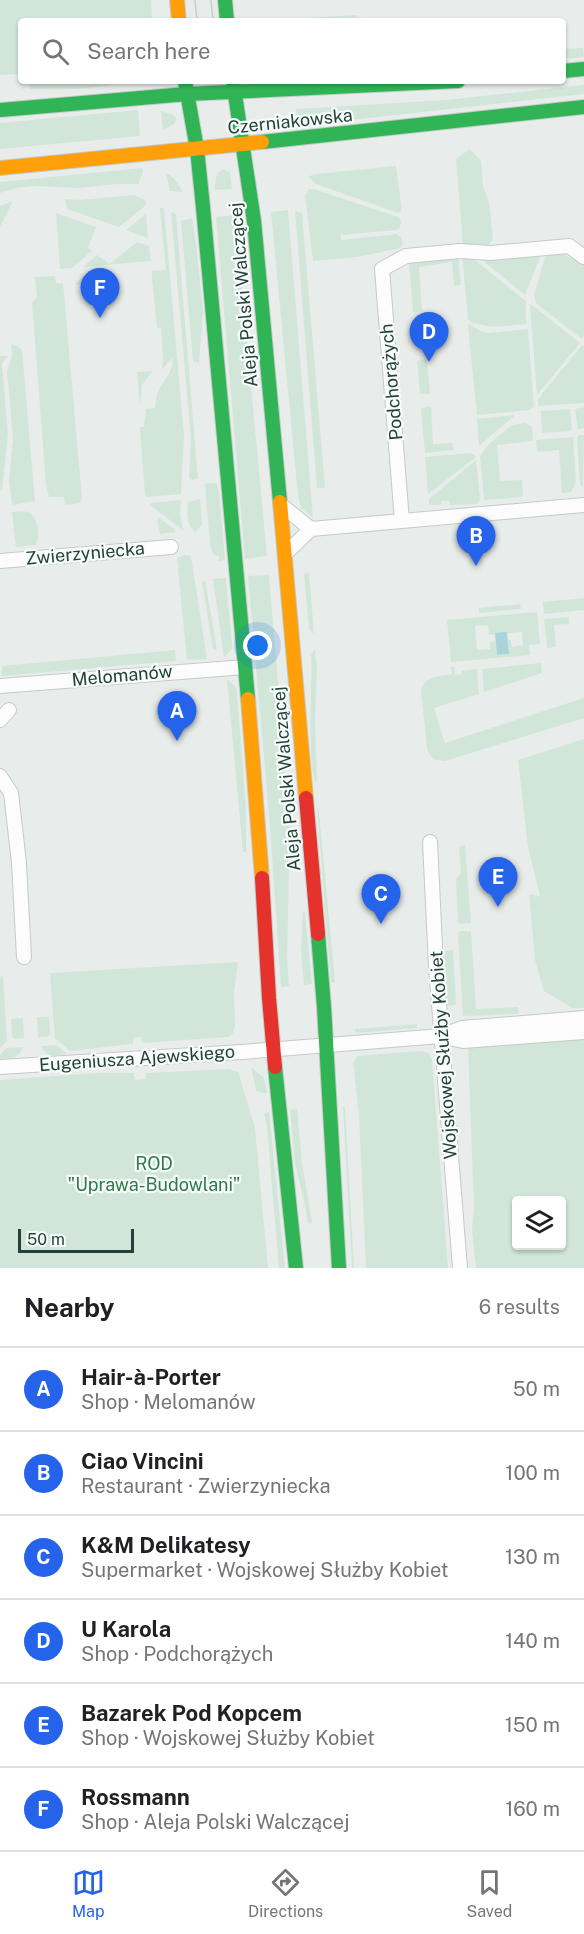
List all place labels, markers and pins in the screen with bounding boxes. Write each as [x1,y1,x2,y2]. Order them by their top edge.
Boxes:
pin: F [80,268,120,318]
pin: D [410,312,448,362]
pin: B [456,516,496,566]
pin: A [158,692,196,741]
pin: E [478,858,518,907]
pin: C [362,874,400,924]

